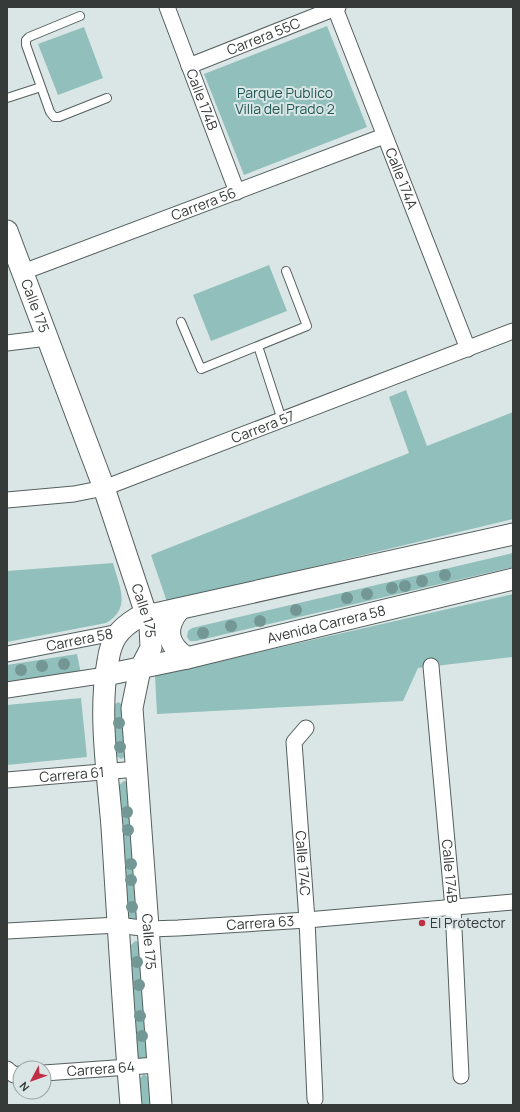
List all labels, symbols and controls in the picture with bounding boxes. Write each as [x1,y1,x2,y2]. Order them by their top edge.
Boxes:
street label: Carrera 55C [224,13,303,59]
street label: Calle 174B [182,66,223,133]
park label: Parque Publico Villa del Prado 2 [235,83,335,118]
street label: Calle 174A [381,145,423,212]
street label: Carrera 56 [168,183,239,224]
street label: Calle 175 [17,276,54,335]
street label: Carrera 57 [228,406,297,447]
street label: Calle 175 [128,581,161,638]
street label: Avenida Carrera 58 [265,600,387,647]
street label: Carrera 58 [45,623,115,655]
street label: Carrera 61 [38,762,105,786]
street label: Calle 174C [291,830,315,897]
street label: Calle 174B [438,838,463,904]
street label: Carrera 63 [226,911,295,934]
street label: Calle 175 [138,913,161,970]
place label: El Protector [430,913,506,932]
marker: El Protector [417,918,427,928]
street label: Carrera 64 [66,1057,136,1080]
north arrow [12,1060,52,1100]
text: N [16,1079,32,1095]

